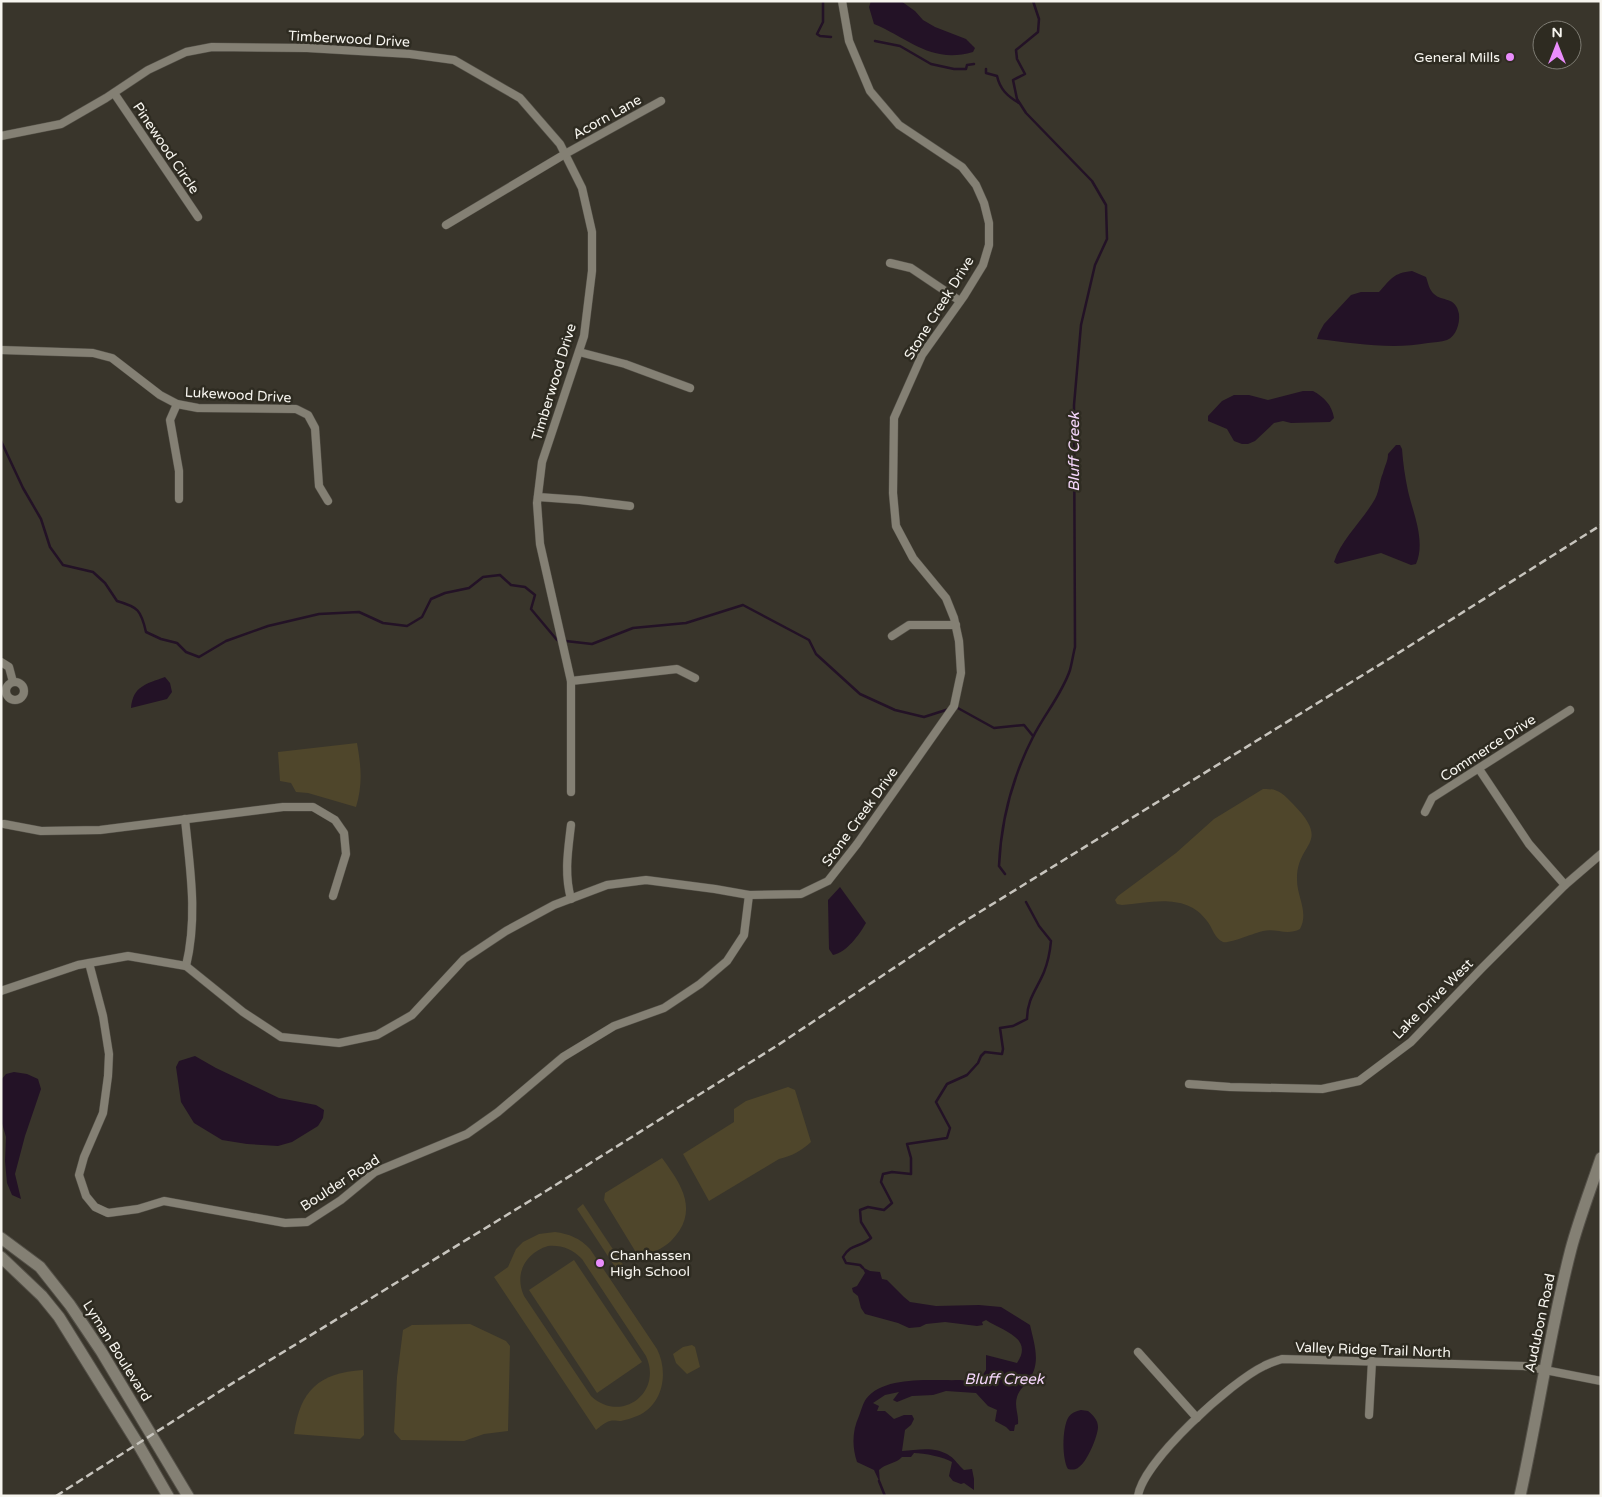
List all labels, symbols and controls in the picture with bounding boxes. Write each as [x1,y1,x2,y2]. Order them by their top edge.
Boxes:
north arrow [1532,20,1582,70]
text: N [1551,24,1563,41]
street label: Timberwood Drive [288,27,410,51]
place label: General Mills [1414,49,1500,66]
marker: General Mills [1504,51,1516,63]
street label: Acorn Lane [570,91,644,143]
street label: Pinewood Circle [129,99,203,197]
street label: Stone Creek Drive [900,253,978,363]
street label: Timberwood Drive [528,321,580,443]
street label: Lukewood Drive [184,384,292,406]
water label: Bluff Creek [1065,410,1083,492]
street label: Commerce Drive [1437,711,1539,785]
street label: Stone Creek Drive [818,764,902,870]
street label: Lake Drive West [1389,955,1477,1043]
street label: Boulder Road [297,1151,383,1215]
place label: Chanhassen High School [610,1247,691,1280]
marker: Chanhassen High School [594,1257,606,1269]
street label: Audubon Road [1521,1272,1559,1374]
street label: Lyman Boulevard [79,1297,155,1405]
street label: Valley Ridge Trail North [1295,1339,1451,1361]
water label: Bluff Creek [964,1370,1046,1388]

